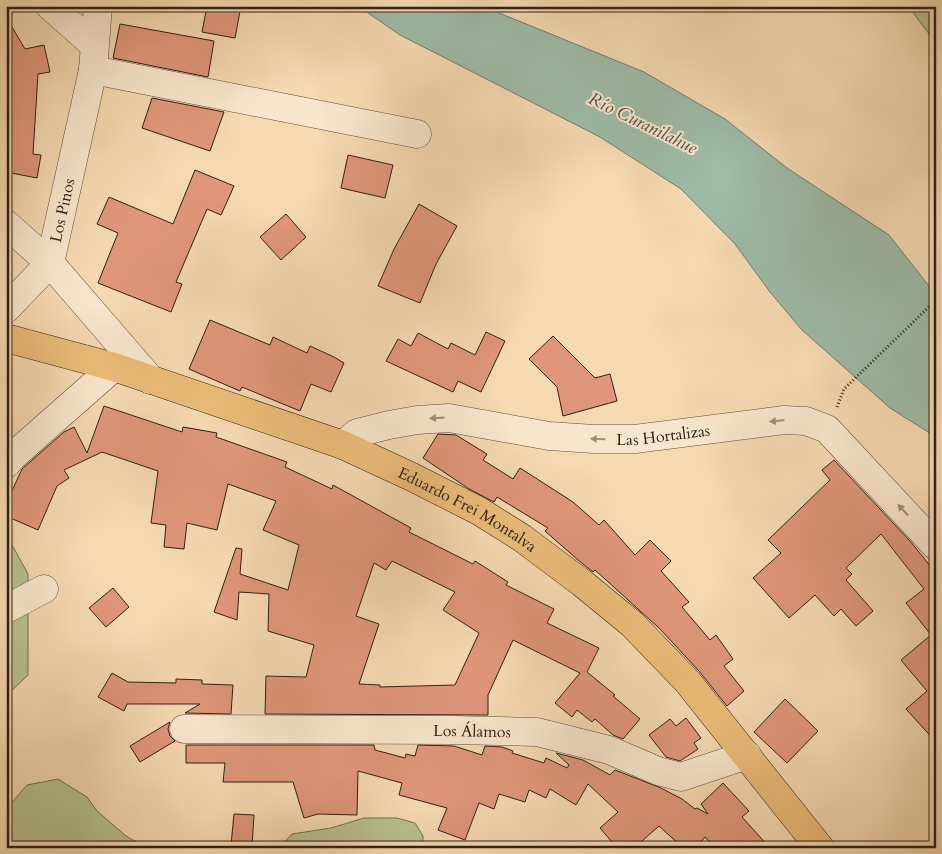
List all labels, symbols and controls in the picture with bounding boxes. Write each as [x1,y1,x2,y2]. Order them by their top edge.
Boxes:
water label: Río Curanilahue [584,86,702,161]
street label: Los Pinos [45,176,81,245]
one-way arrow [429,415,445,423]
one-way arrow [769,417,785,425]
street label: Las Hortalizas [616,420,711,451]
one-way arrow [590,435,606,443]
street label: Eduardo Frei Montalva [394,462,541,558]
one-way arrow [897,505,909,517]
street label: Los Álamos [433,720,511,743]

